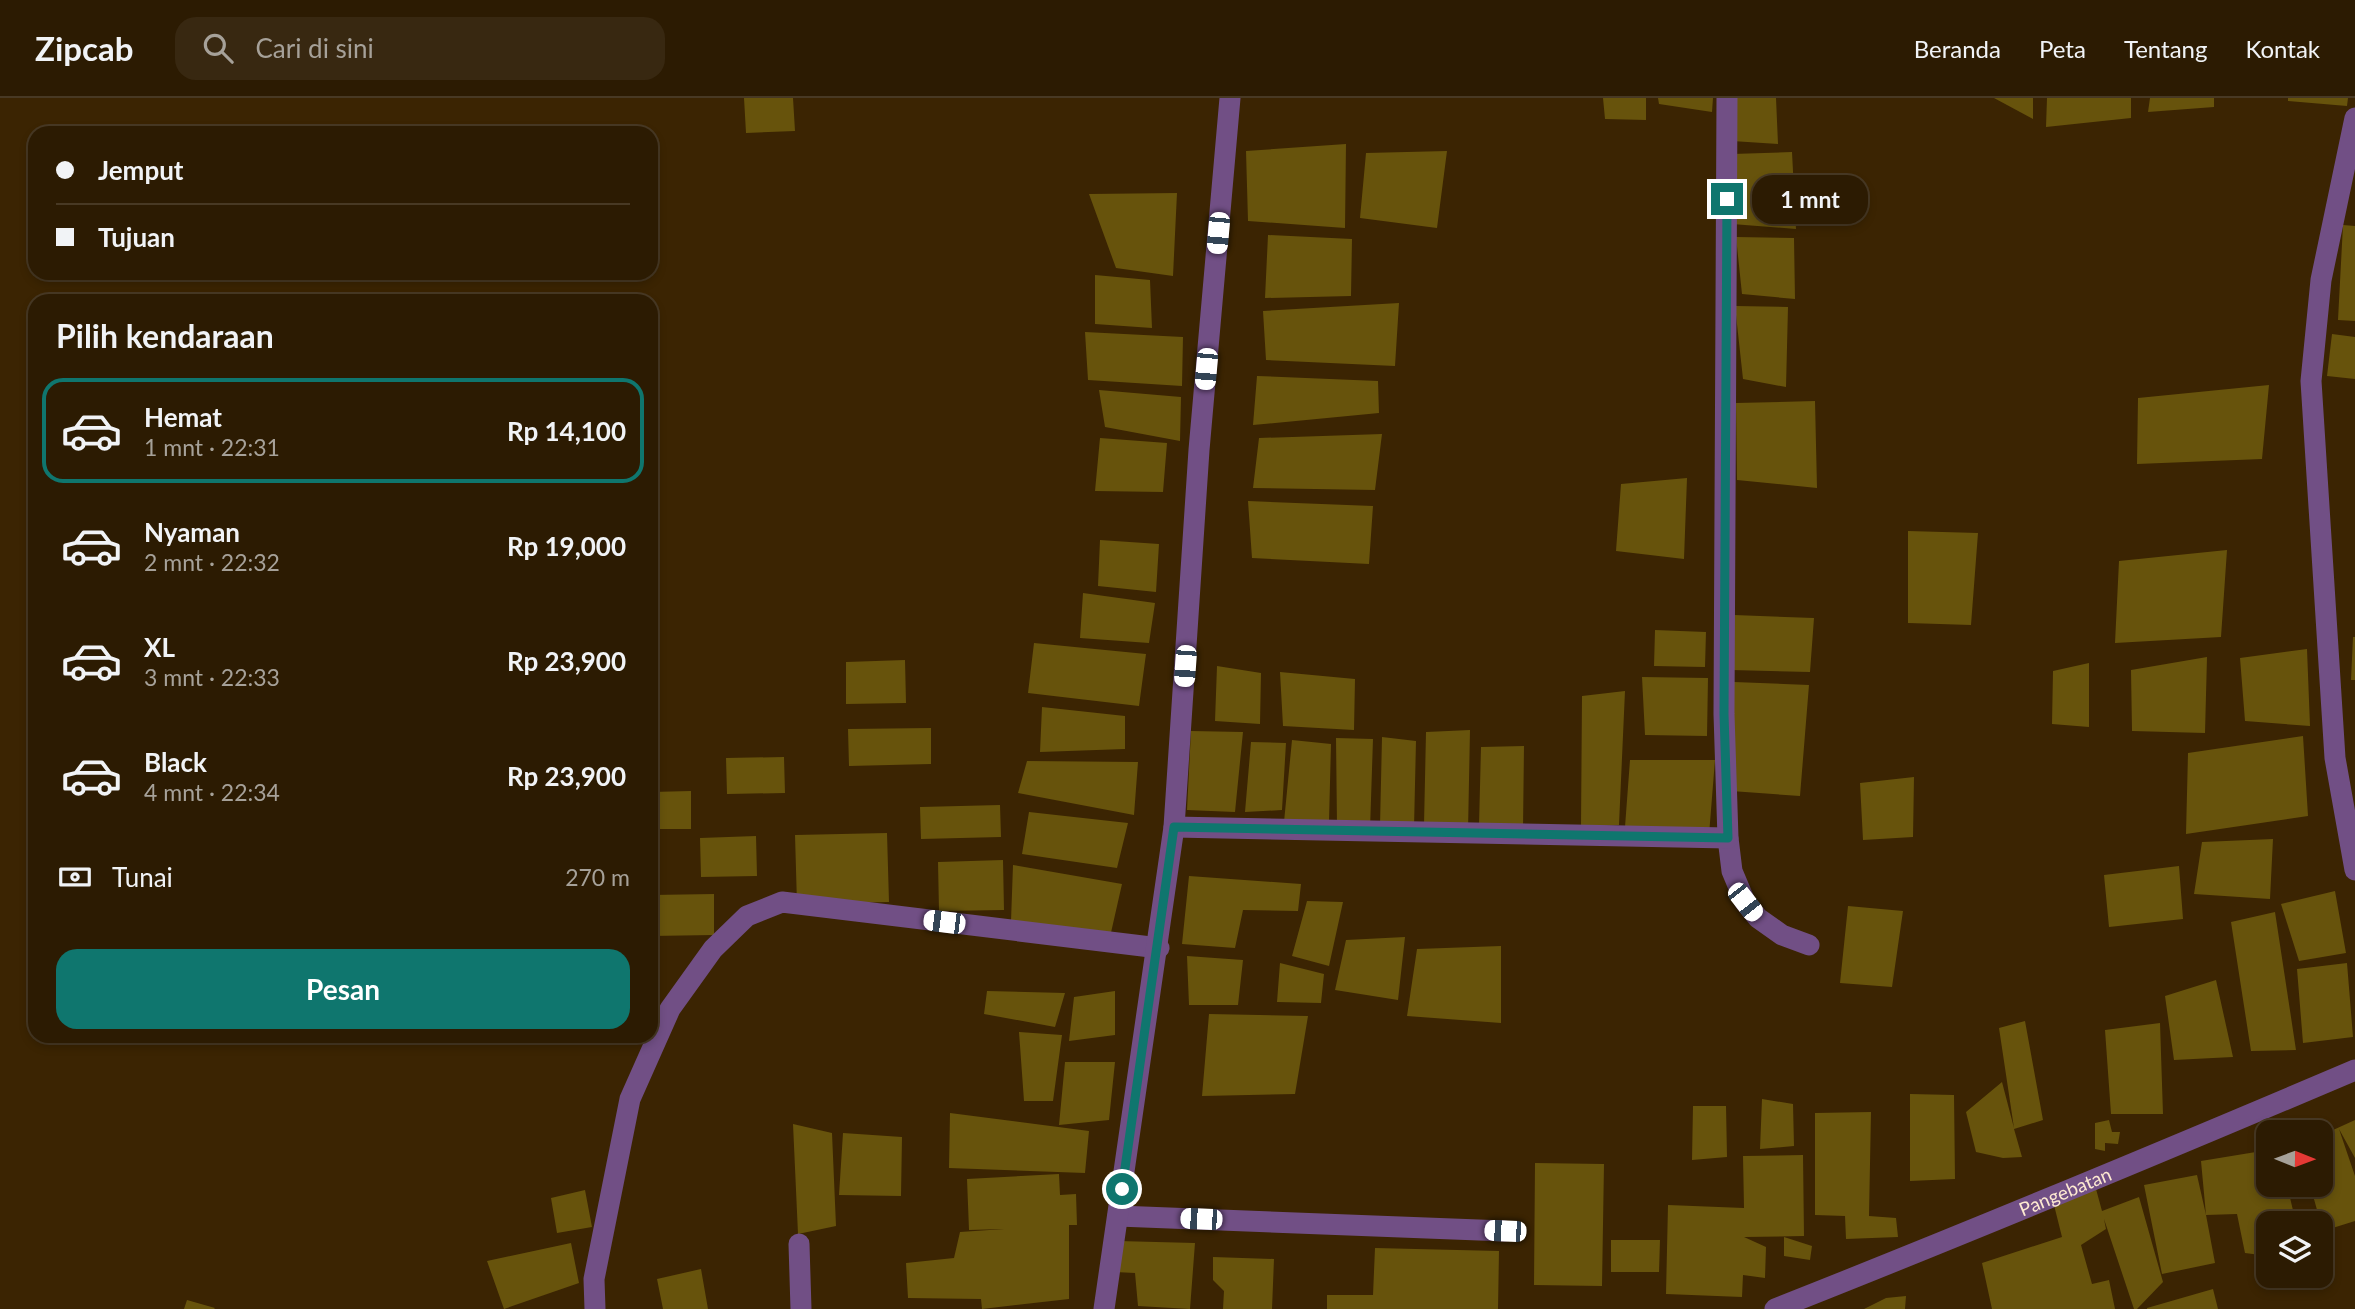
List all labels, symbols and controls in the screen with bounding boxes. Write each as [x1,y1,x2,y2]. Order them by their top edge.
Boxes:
search box [175,17,665,80]
text: Zipcab [35,28,133,68]
icon: search [199,29,237,67]
text: Cari di sini [255,32,374,64]
text: Beranda [1914,34,2001,63]
text: Peta [2039,34,2086,63]
text: Tentang [2124,34,2207,63]
text: Kontak [2245,34,2320,63]
text: Jemput [98,154,184,186]
callout: 1 mnt [1752,174,1867,224]
route end [1711,183,1743,215]
text: 1 mnt [1780,185,1840,213]
car [1206,211,1231,255]
text: Tujuan [98,221,175,253]
text: Pilih kendaraan [56,316,274,355]
car [1194,347,1219,391]
icon: car [60,399,123,462]
text: Hemat [144,401,222,433]
text: Rp 14,100 [507,415,626,447]
text: 1 mnt · 22:31 [144,433,280,461]
icon: car [60,514,123,577]
text: Nyaman [144,516,240,548]
text: Rp 19,000 [507,530,626,562]
text: 2 mnt · 22:32 [144,548,280,576]
icon: car [60,629,123,692]
text: XL [144,631,175,663]
car [1174,644,1197,688]
text: Rp 23,900 [507,645,626,677]
text: 3 mnt · 22:33 [144,663,280,691]
icon: car [60,744,123,807]
text: Black [144,746,207,778]
text: Rp 23,900 [507,760,626,792]
text: 4 mnt · 22:34 [144,778,280,806]
icon: cash [56,858,94,896]
text: Tunai [112,861,173,893]
text: 270 m [565,863,630,891]
car [1724,879,1767,925]
car [922,909,967,935]
button: Pesan [56,949,630,1029]
north arrow [2256,1120,2333,1197]
map controls [2256,1120,2333,1288]
street label: Pangebatan [2015,1162,2115,1220]
route start [1106,1173,1138,1205]
car [1180,1208,1223,1230]
button: layers [2256,1211,2333,1288]
car [1484,1220,1527,1242]

